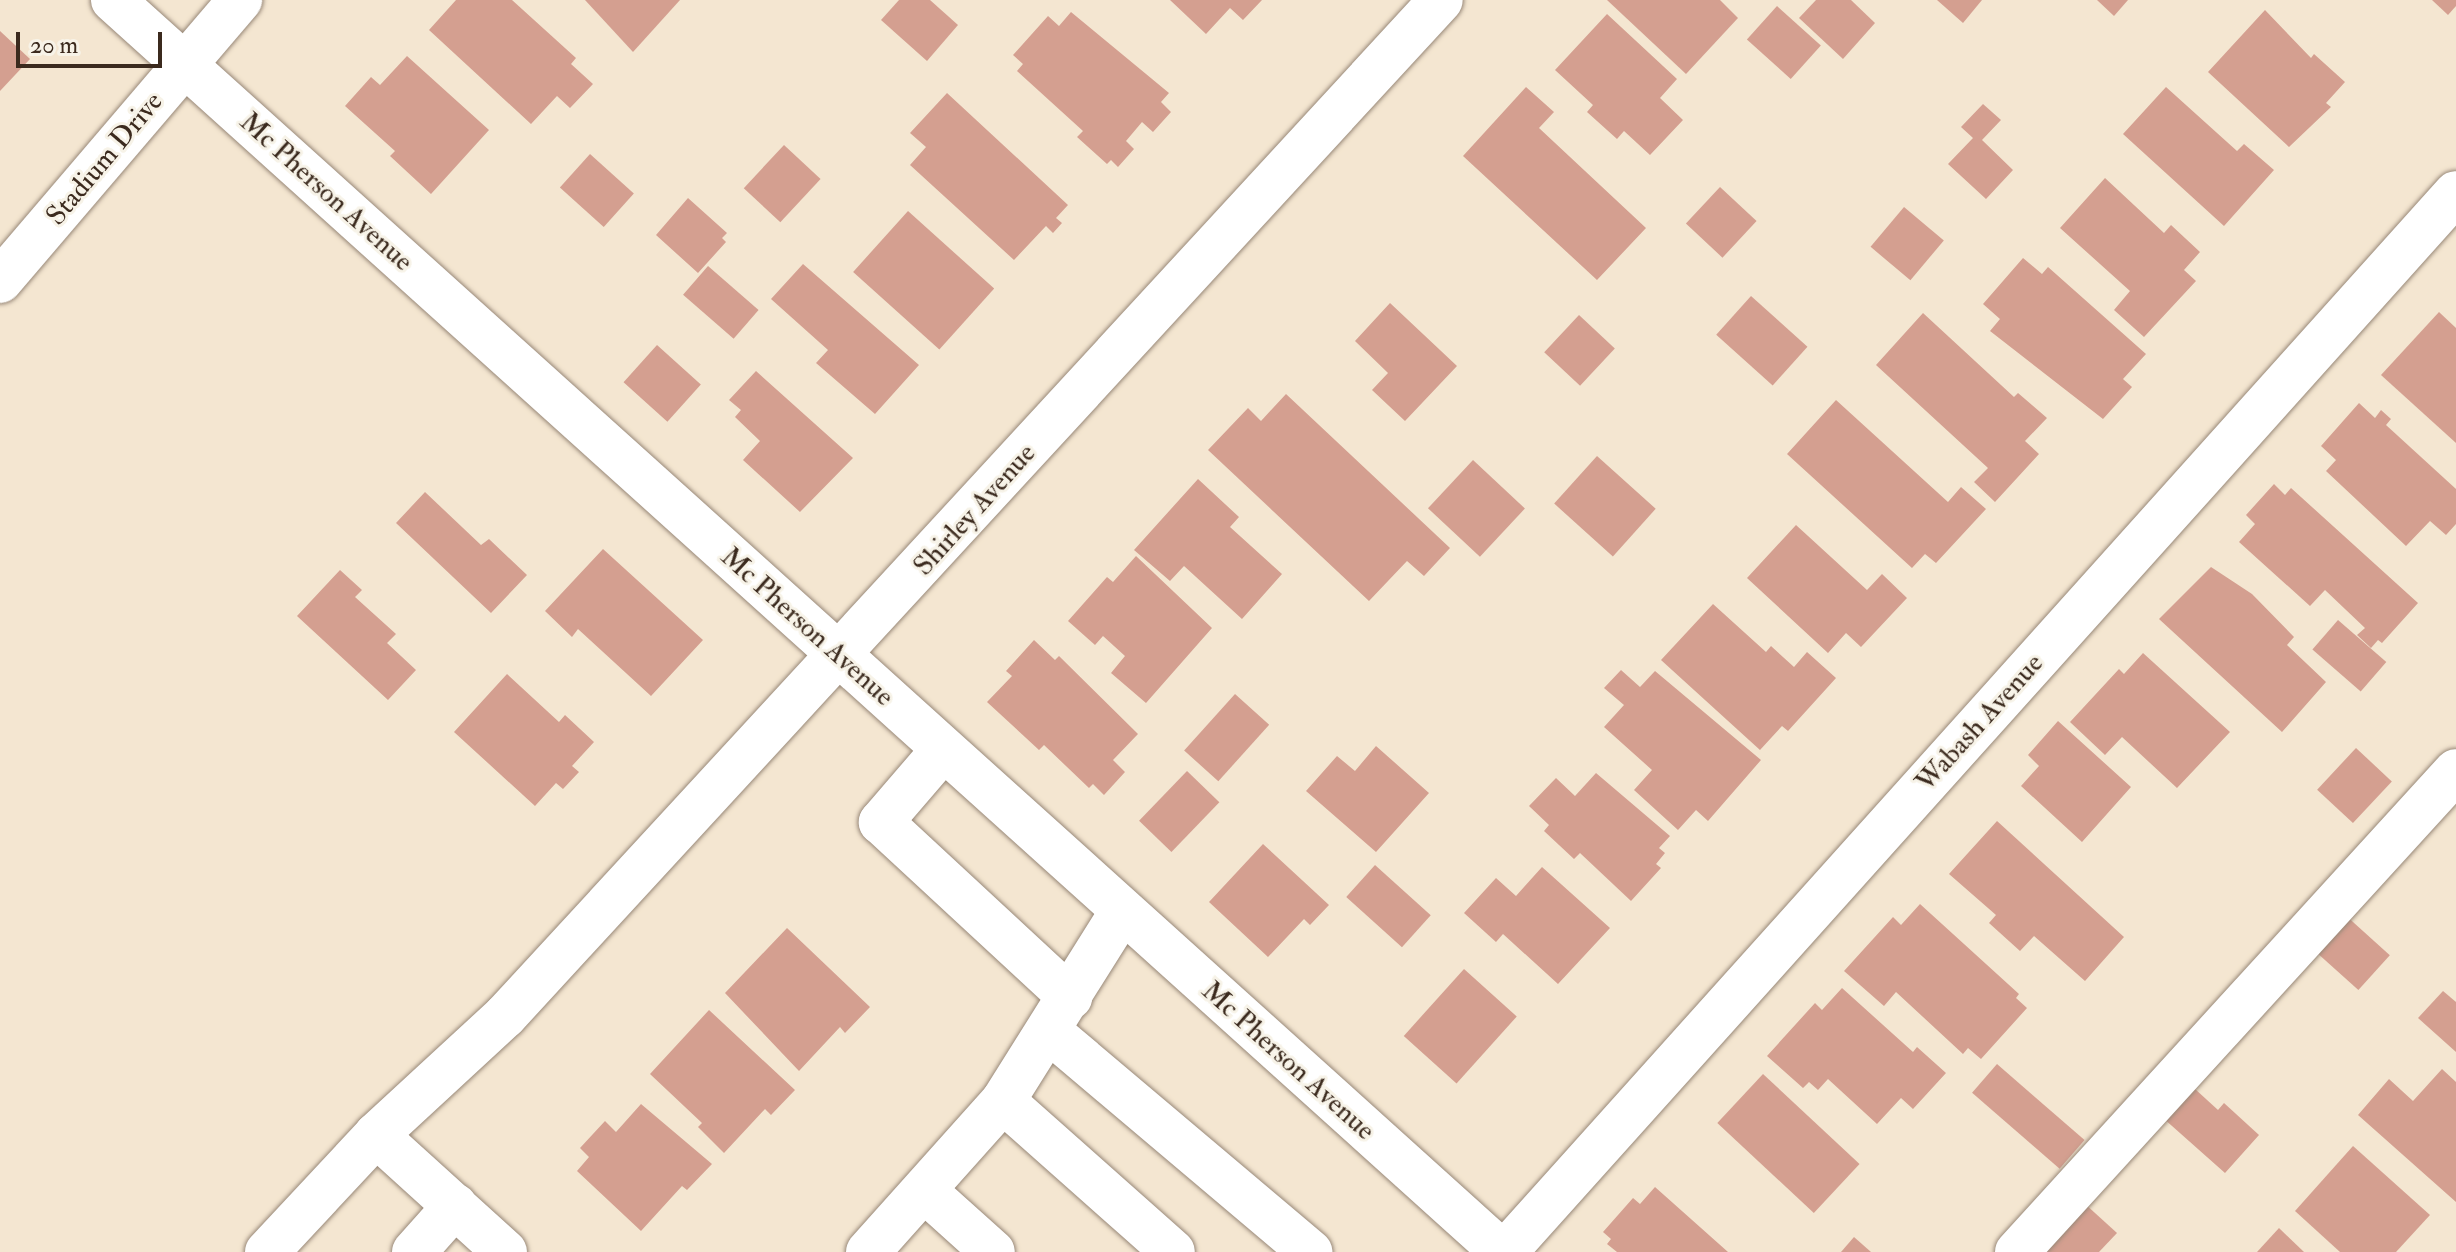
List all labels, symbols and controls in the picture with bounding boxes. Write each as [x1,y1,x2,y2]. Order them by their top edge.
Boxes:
scale bar [20,16,166,66]
text: 20 m [30,30,78,61]
street label: Stadium Drive [40,86,170,232]
street label: Mc Pherson Avenue [232,105,420,279]
street label: Shirley Avenue [907,437,1043,583]
street label: Mc Pherson Avenue [713,540,901,714]
street label: Wabash Avenue [1909,647,2051,799]
street label: Mc Pherson Avenue [1194,974,1382,1148]

